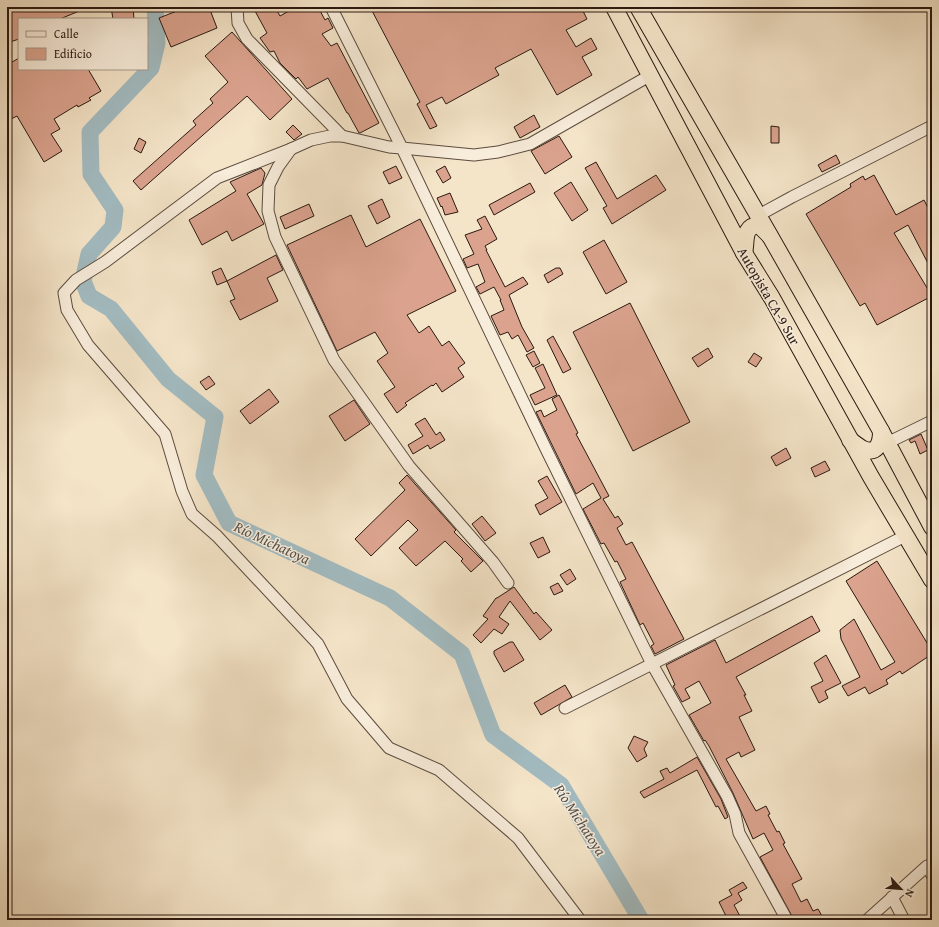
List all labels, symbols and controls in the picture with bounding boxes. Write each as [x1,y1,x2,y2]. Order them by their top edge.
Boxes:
legend [18,18,148,70]
text: Calle [54,25,79,42]
text: Edificio [54,45,92,62]
street label: Autopista CA-9 Sur [733,243,805,349]
water label: Río Michatoya [230,515,314,569]
water label: Río Michatoya [549,779,612,860]
north arrow [881,869,921,909]
text: N [901,887,919,901]

